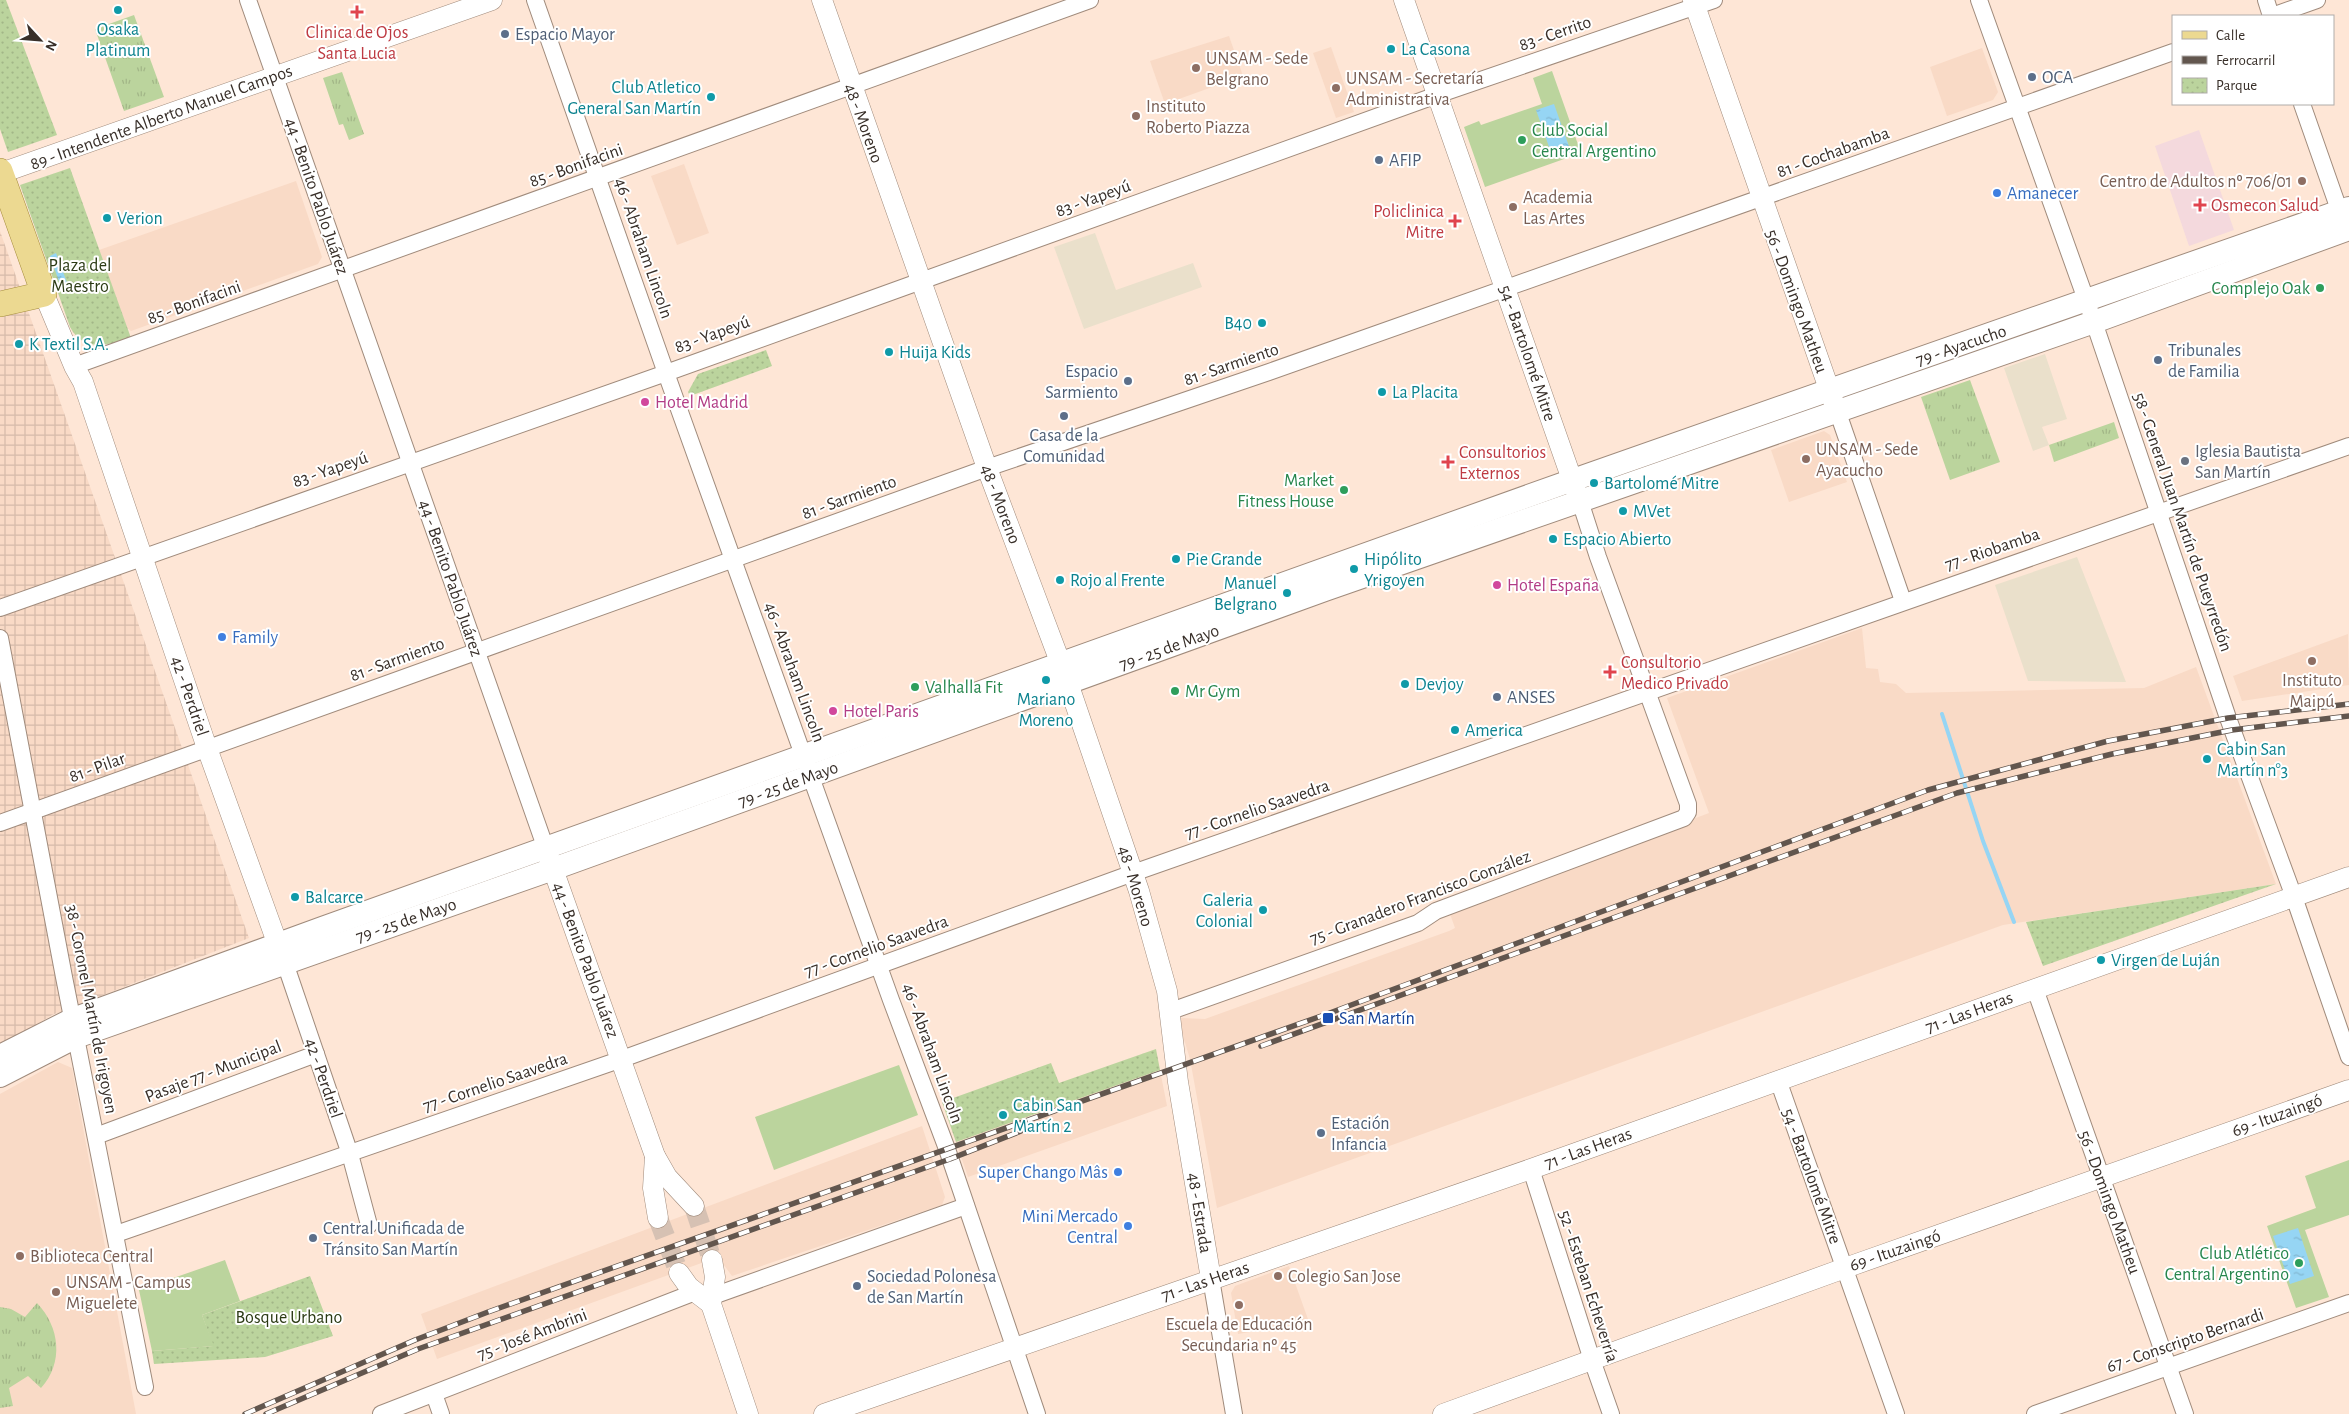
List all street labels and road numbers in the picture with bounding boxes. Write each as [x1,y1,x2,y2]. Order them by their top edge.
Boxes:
street label: 83 - Cerrito [1517,13,1594,55]
street label: 89 - Intendente Alberto Manuel Campos [28,62,295,174]
street label: 48 - Moreno [840,81,886,166]
street label: 44 - Benito Pablo Juárez [281,116,351,277]
street label: 81 - Cochabamba [1775,124,1892,182]
street label: 85 - Bonifacini [527,141,625,191]
street label: 46 - Abraham Lincoln [611,176,676,321]
street label: 83 - Yapeyú [1053,177,1133,221]
street label: 56 - Domingo Matheu [1762,227,1830,375]
street label: 85 - Bonifacini [145,278,243,328]
street label: 54 - Bartolomé Mitre [1495,283,1559,424]
street label: 83 - Yapeyú [672,313,752,357]
street label: 79 - Ayacucho [1914,322,2009,370]
street label: 81 - Sarmiento [1182,340,1281,390]
street label: 58 - General Juan Martín de Pueyrredón [2129,391,2235,654]
street label: 83 - Yapeyú [290,449,370,491]
street label: 48 - Moreno [977,462,1023,547]
street label: 81 - Sarmiento [800,473,899,523]
street label: 44 - Benito Pablo Juárez [415,498,485,659]
street label: 77 - Riobamba [1943,525,2042,575]
street label: 46 - Abraham Lincoln [760,600,828,745]
street label: 79 - 25 de Mayo [1117,621,1222,674]
street label: 81 - Sarmiento [348,635,447,685]
street label: 42 - Perdriel [167,654,211,739]
street label: 81 - Pilar [67,749,128,786]
street label: 79 - 25 de Mayo [736,758,841,811]
street label: 77 - Cornelio Saavedra [1183,777,1332,843]
street label: 48 - Moreno [1114,844,1156,929]
street label: 75 - Granadero Francisco González [1308,847,1533,948]
street label: 44 - Benito Pablo Juárez [548,880,622,1041]
street label: 79 - 25 de Mayo [354,895,459,947]
street label: 38 - Coronel Martín de Irigoyen [62,903,120,1115]
street label: 77 - Cornelio Saavedra [802,913,951,981]
street label: 46 - Abraham Lincoln [898,981,966,1126]
street label: 71 - Las Heras [1923,989,2015,1037]
street label: 42 - Perdriel [301,1036,345,1121]
street label: Pasaje 77 - Municipal [143,1038,284,1106]
street label: 77 - Cornelio Saavedra [421,1050,570,1116]
street label: 69 - Ituzaingó [2230,1091,2325,1141]
street label: 54 - Bartolomé Mitre [1778,1106,1844,1246]
street label: 71 - Las Heras [1542,1125,1634,1173]
street label: 56 - Domingo Matheu [2075,1128,2143,1276]
street label: 48 - Estrada [1184,1172,1214,1255]
street label: 52 - Esteban Echeverría [1555,1208,1621,1365]
street label: 69 - Ituzaingó [1848,1227,1943,1275]
street label: 71 - Las Heras [1159,1259,1251,1305]
street label: 75 - José Ambrini [475,1306,590,1364]
street label: 67 - Conscripto Bernardi [2104,1306,2266,1376]

